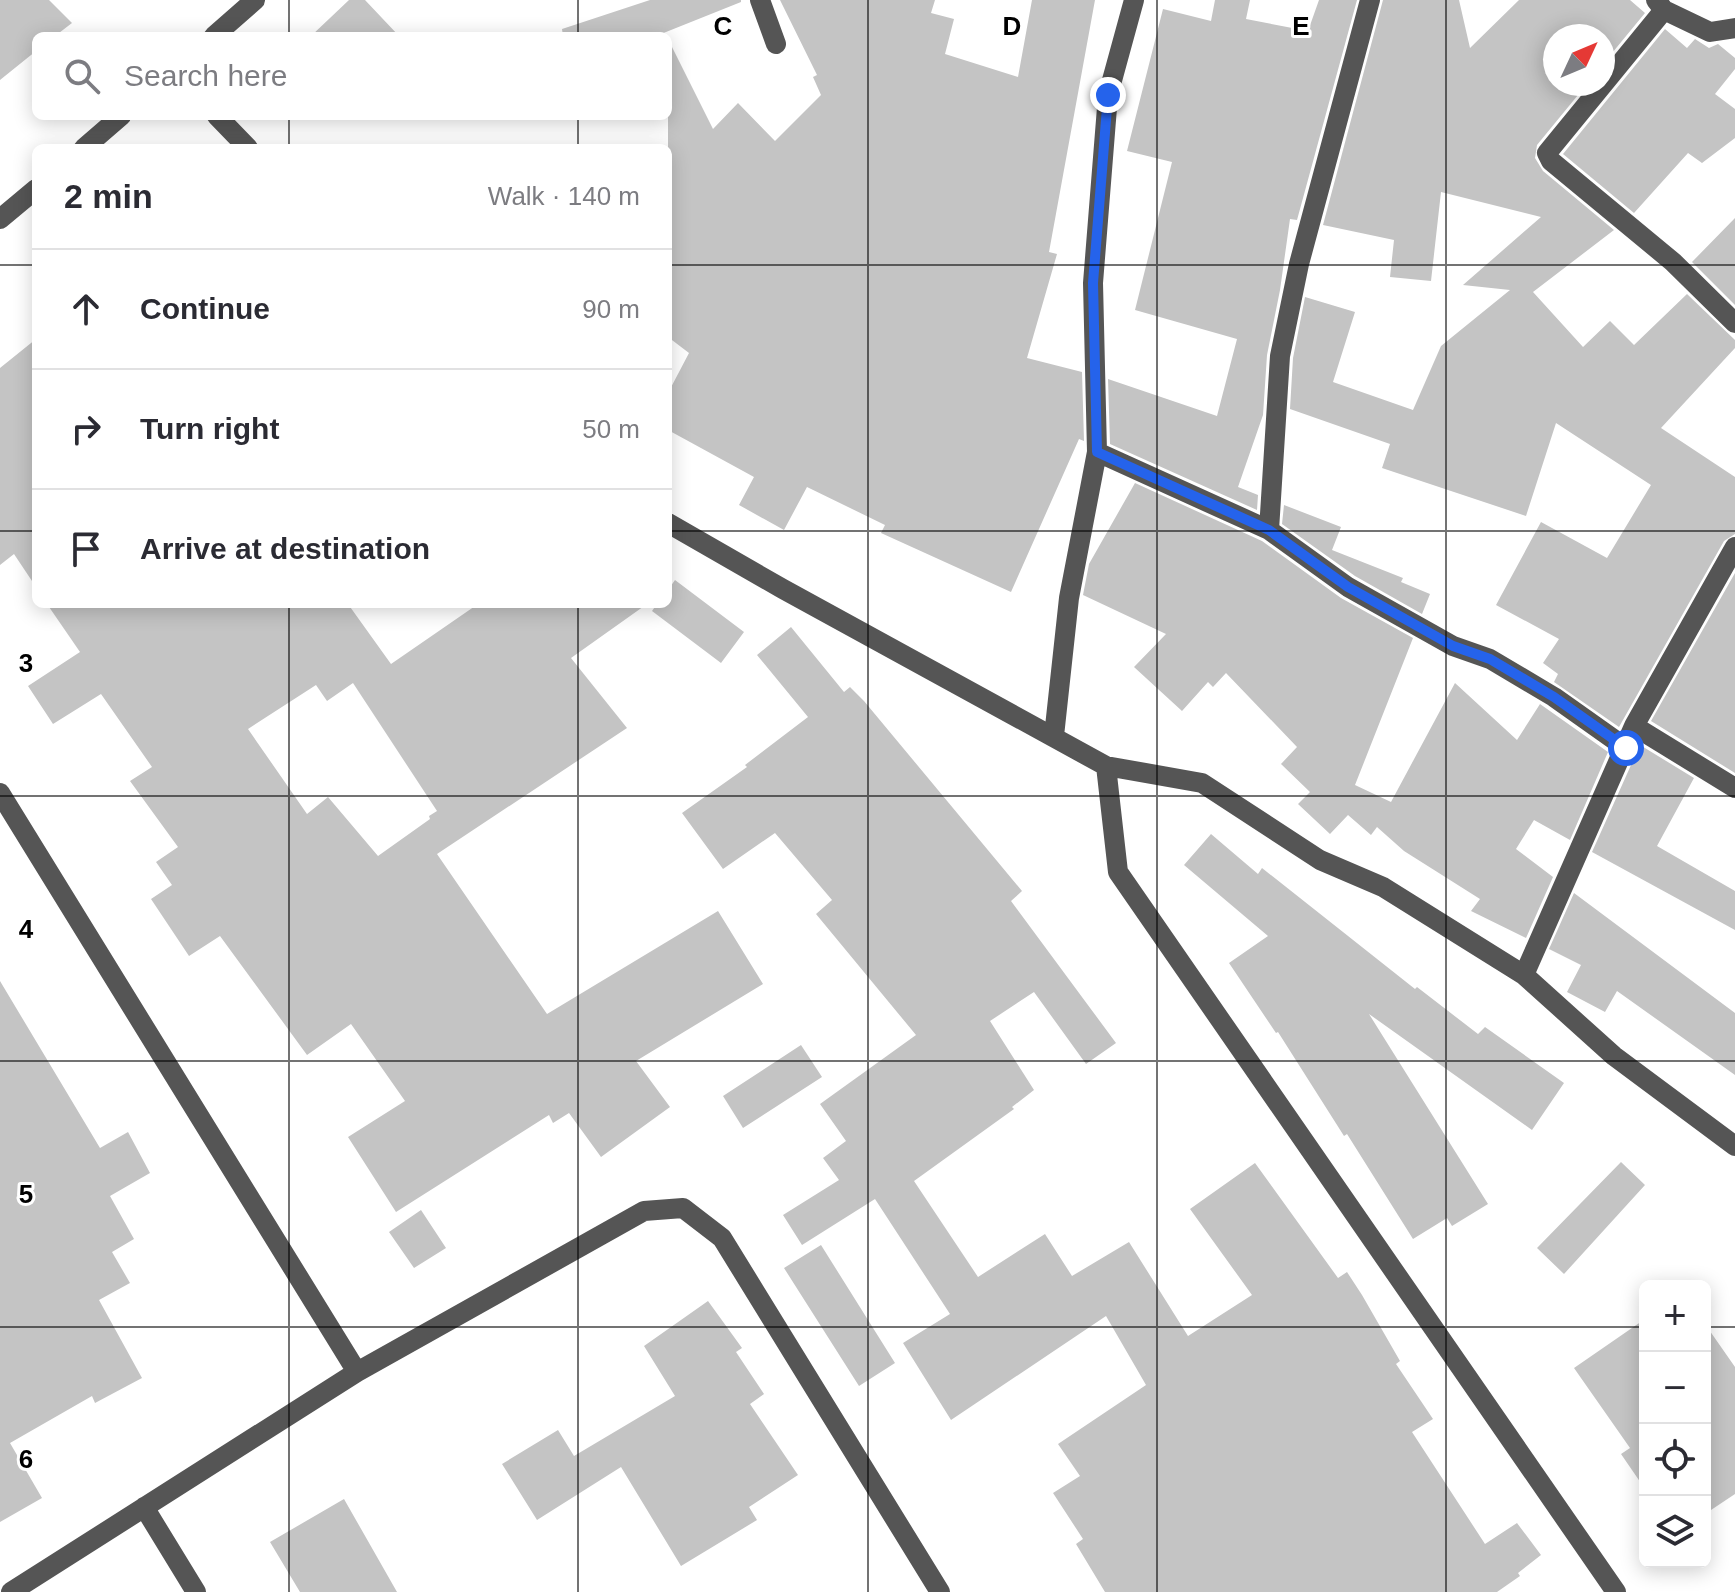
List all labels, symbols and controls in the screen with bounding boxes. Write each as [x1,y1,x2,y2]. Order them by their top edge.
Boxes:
text: C [714,11,733,41]
text: D [1003,11,1021,41]
text: E [1292,11,1310,41]
north arrow [1543,24,1615,96]
search box [32,32,672,120]
icon: search [60,54,104,98]
text: Search here [124,59,287,92]
route end [1090,77,1126,113]
text: 2 min [64,177,153,215]
text: Walk · 140 m [488,181,640,211]
icon: ahead [64,287,108,331]
text: Continue [140,292,270,325]
text: 90 m [582,294,640,324]
icon: right [64,407,108,451]
text: Turn right [140,412,279,445]
text: 50 m [582,414,640,444]
icon: arrive [64,527,108,571]
text: Arrive at destination [140,532,430,565]
text: 3 [19,648,33,678]
route start [1608,730,1644,766]
text: 4 [19,914,34,944]
text: 5 [19,1179,33,1209]
map controls [1639,1280,1711,1568]
button: + [1639,1280,1711,1352]
button: − [1639,1352,1711,1424]
button: locate [1639,1424,1711,1496]
text: 6 [19,1444,33,1474]
button: layers [1639,1496,1711,1568]

